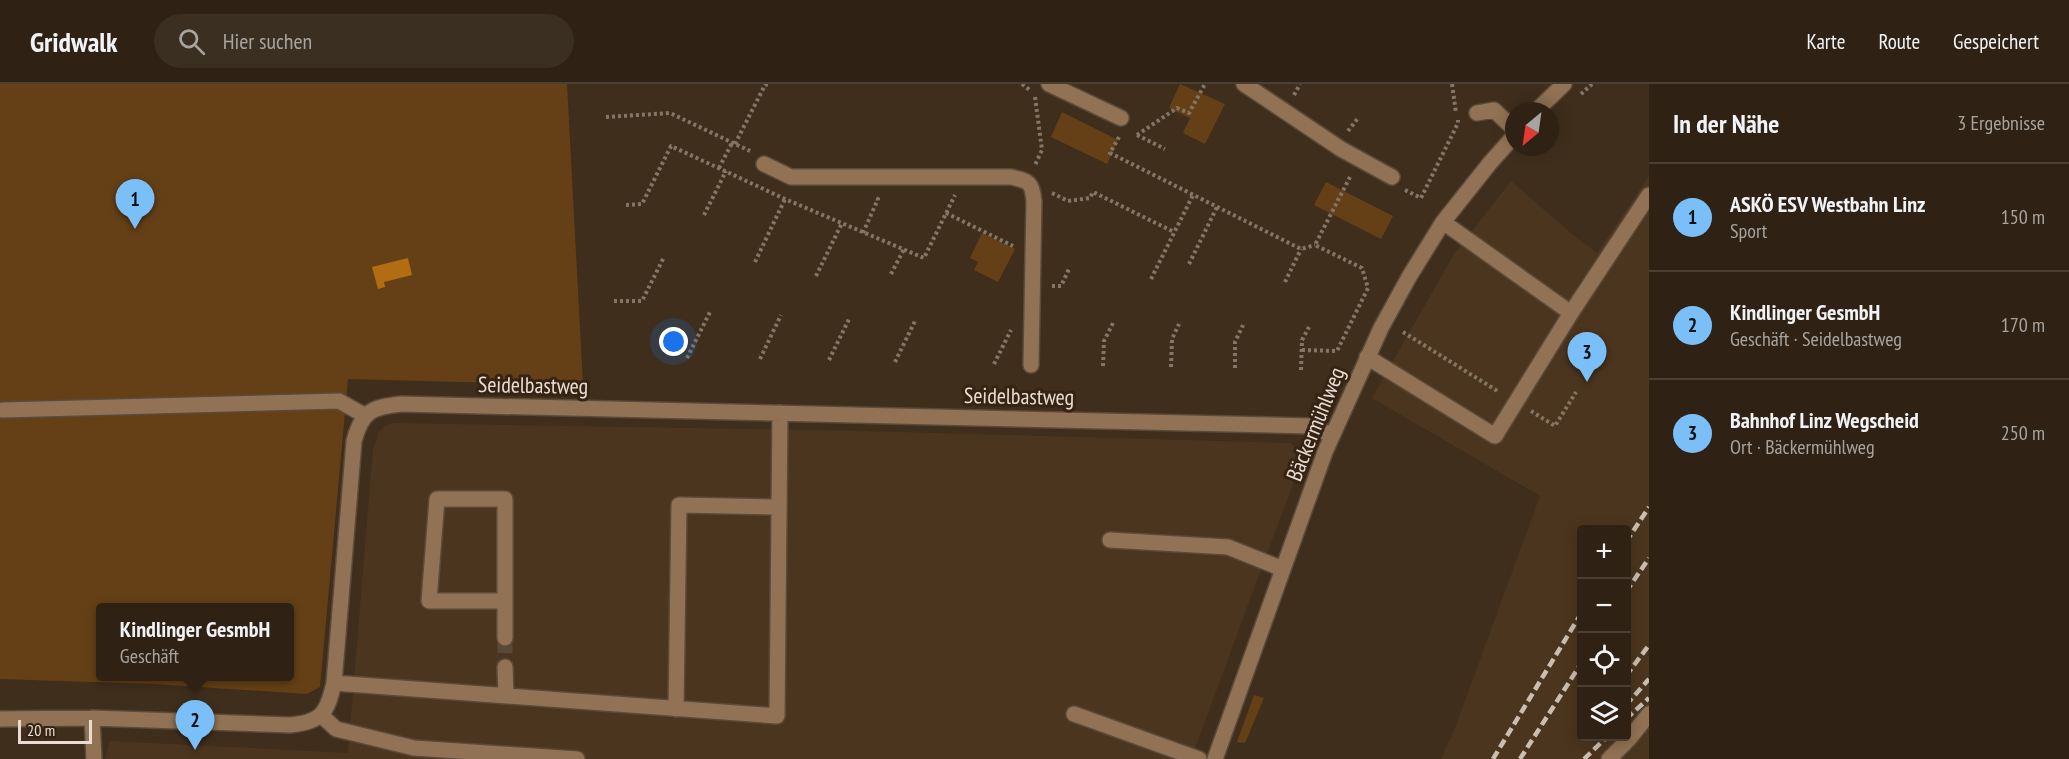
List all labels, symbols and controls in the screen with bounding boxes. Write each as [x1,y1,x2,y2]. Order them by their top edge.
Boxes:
search box [154,14,574,68]
text: Gridwalk [30,23,118,60]
icon: search [175,25,208,58]
text: Hier suchen [223,27,312,55]
text: Karte [1807,28,1845,55]
text: Route [1878,28,1920,55]
text: Gespeichert [1953,28,2039,55]
north arrow [1505,102,1559,156]
text: In der Nähe [1673,107,1779,140]
text: 3 Ergebnisse [1957,110,2045,136]
pin: 1 [116,180,154,229]
text: ASKÖ ESV Westbahn Linz [1730,190,1925,218]
text: 1 [1688,204,1697,230]
text: 150 m [2001,204,2045,230]
text: Sport [1730,218,1767,244]
text: Kindlinger GesmbH [1730,298,1880,326]
text: 2 [1688,312,1697,338]
text: 170 m [2001,312,2045,338]
text: Geschäft · Seidelbastweg [1730,326,1902,352]
your location [659,327,688,356]
pin: 3 [1568,332,1606,382]
street label: Bäckermühlweg [1279,363,1351,485]
street label: Seidelbastweg [478,370,588,400]
street label: Seidelbastweg [964,381,1074,411]
text: Bahnhof Linz Wegscheid [1730,406,1919,434]
text: 3 [1688,420,1697,446]
text: 250 m [2001,420,2045,446]
text: Ort · Bäckermühlweg [1730,434,1875,460]
map controls [1577,525,1631,741]
button: + [1577,525,1631,579]
button: − [1577,579,1631,633]
popup [96,603,294,681]
text: Kindlinger GesmbH [120,615,270,643]
button: locate [1577,633,1631,687]
text: Geschäft [120,643,179,669]
button: layers [1577,687,1631,741]
pin: 2 [176,700,214,750]
scale bar [18,717,92,744]
text: 20 m [27,720,55,740]

